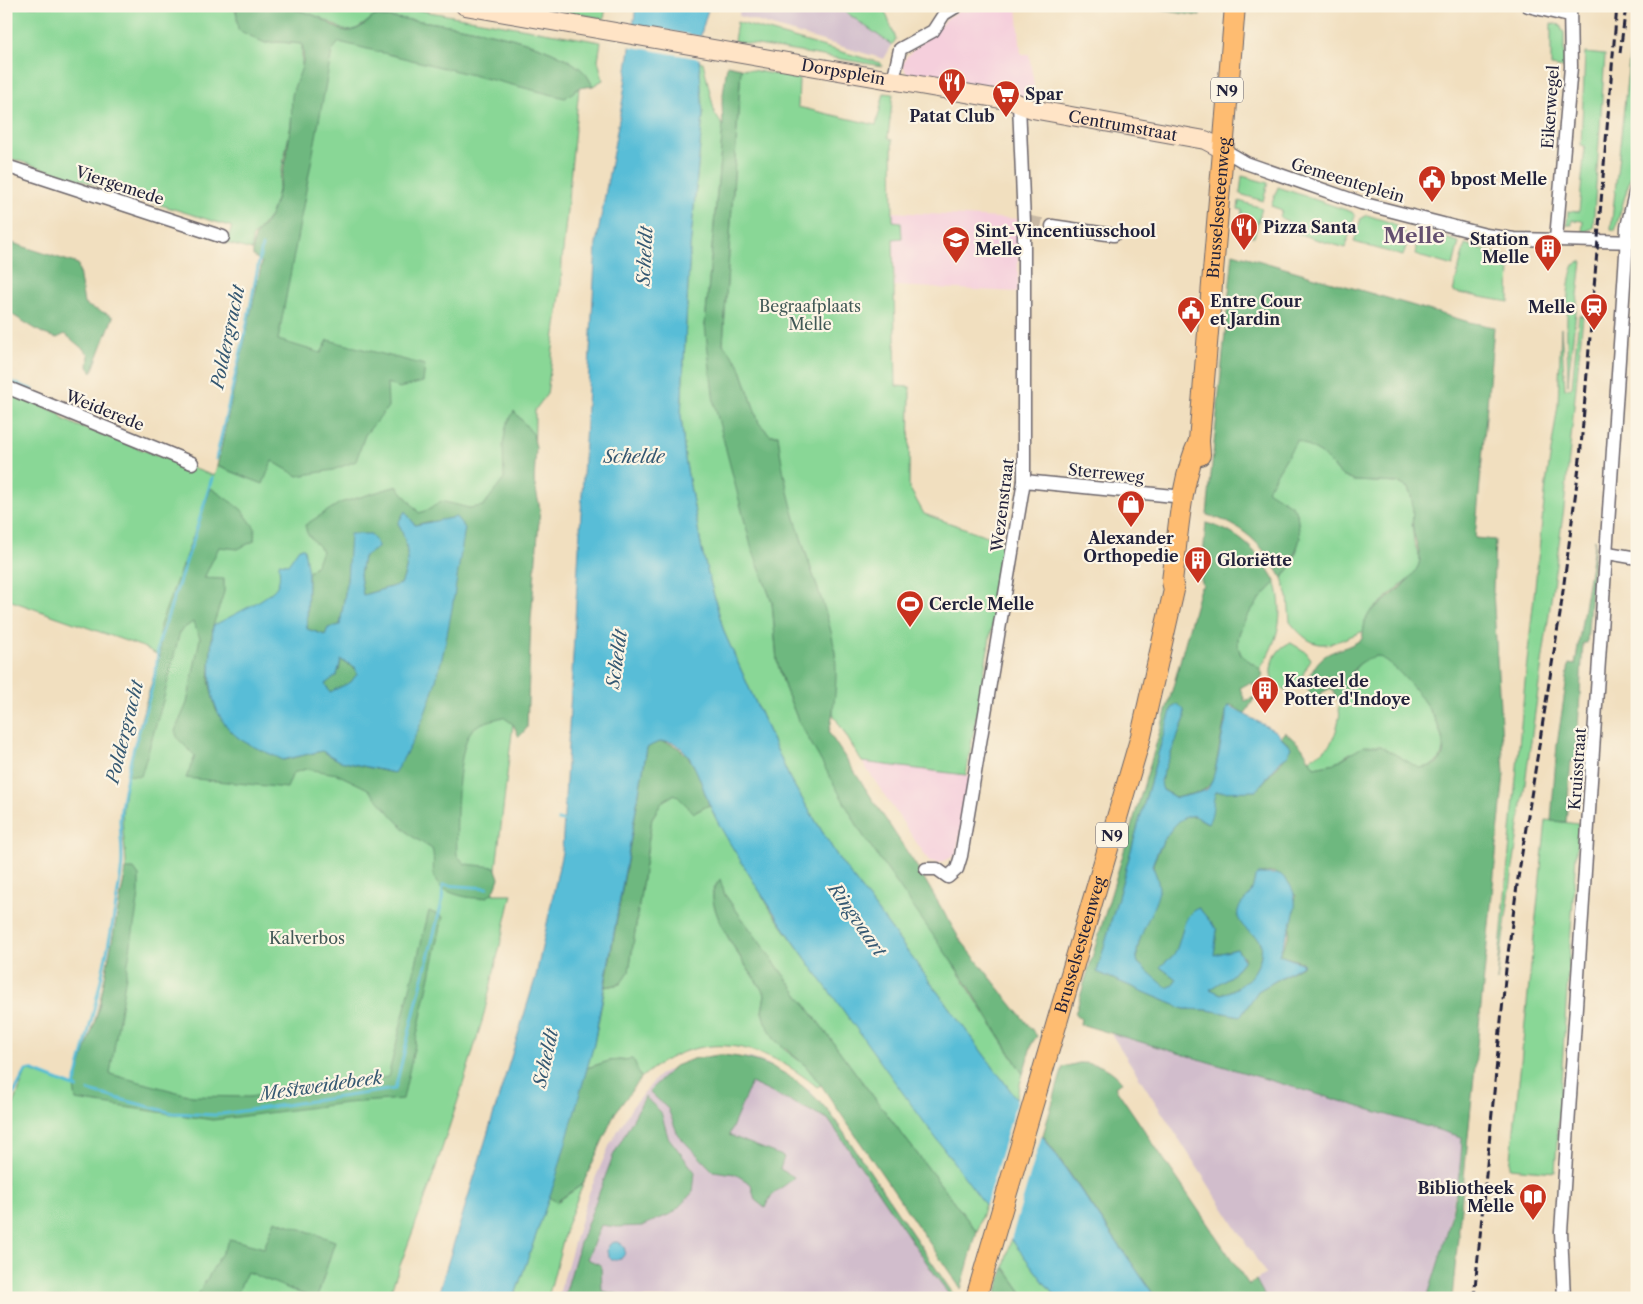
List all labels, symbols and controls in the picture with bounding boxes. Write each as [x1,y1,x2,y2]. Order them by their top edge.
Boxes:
street label: Dorpsplein [800,55,887,89]
street label: Eikerwegel [1537,64,1563,150]
restaurant icon: Patat Club [937,67,967,106]
road number: N9 [1211,78,1243,102]
supermarket icon: Spar [991,79,1021,118]
place label: Spar [1025,84,1063,104]
place label: Patat Club [909,106,995,126]
street label: Centrumstraat [1067,106,1179,145]
street label: Brusselsesteenweg [1202,136,1234,279]
street label: Gemeenteplein [1289,153,1407,207]
street label: Viergemede [72,161,167,209]
public building icon: bpost Melle [1417,164,1447,203]
place label: bpost Melle [1450,169,1548,189]
restaurant icon: Pizza Santa [1229,212,1259,251]
place label: Pizza Santa [1263,217,1358,237]
place label: Sint-Vincentiusschool Melle [975,221,1156,259]
district label: Melle [1383,223,1445,248]
water label: Scheldt [632,224,658,287]
school or university icon: Sint-Vincentiusschool Melle [941,225,971,264]
place label: Station Melle [1470,229,1529,267]
building icon: Station Melle [1533,233,1563,272]
water label: Poldergracht [206,282,250,393]
place label: Entre Cour et Jardin [1210,291,1302,329]
station icon: Melle [1579,292,1609,331]
public building icon: Entre Cour et Jardin [1176,295,1206,334]
park label: Begraafplaats Melle [759,296,861,334]
place label: Melle [1528,297,1575,317]
street label: Weiderede [62,385,147,435]
water label: Schelde [602,446,666,468]
street label: Wezenstraat [986,457,1018,554]
street label: Sterreweg [1067,459,1146,487]
shop icon: Alexander Orthopedie [1116,489,1146,528]
place label: Alexander Orthopedie [1083,528,1179,566]
building icon: Gloriëtte [1183,545,1213,584]
place label: Gloriëtte [1217,550,1292,570]
sports icon: Cercle Melle [895,589,925,628]
place label: Cercle Melle [929,594,1035,614]
water label: Scheldt [602,627,632,691]
place label: Kasteel de Potter d'Indoye [1284,671,1411,709]
building icon: Kasteel de Potter d'Indoye [1250,675,1280,714]
water label: Poldergracht [101,677,149,788]
street label: Kruisstraat [1564,727,1590,811]
road number: N9 [1096,822,1128,848]
street label: Brusselsesteenweg [1050,874,1109,1016]
water label: Ringvaart [823,877,891,962]
park label: Kalverbos [269,928,345,948]
water label: Scheldt [528,1025,564,1090]
water label: Mestweidebeek [256,1066,384,1106]
place label: Bibliotheek Melle [1417,1178,1514,1216]
library icon: Bibliotheek Melle [1518,1182,1548,1221]

